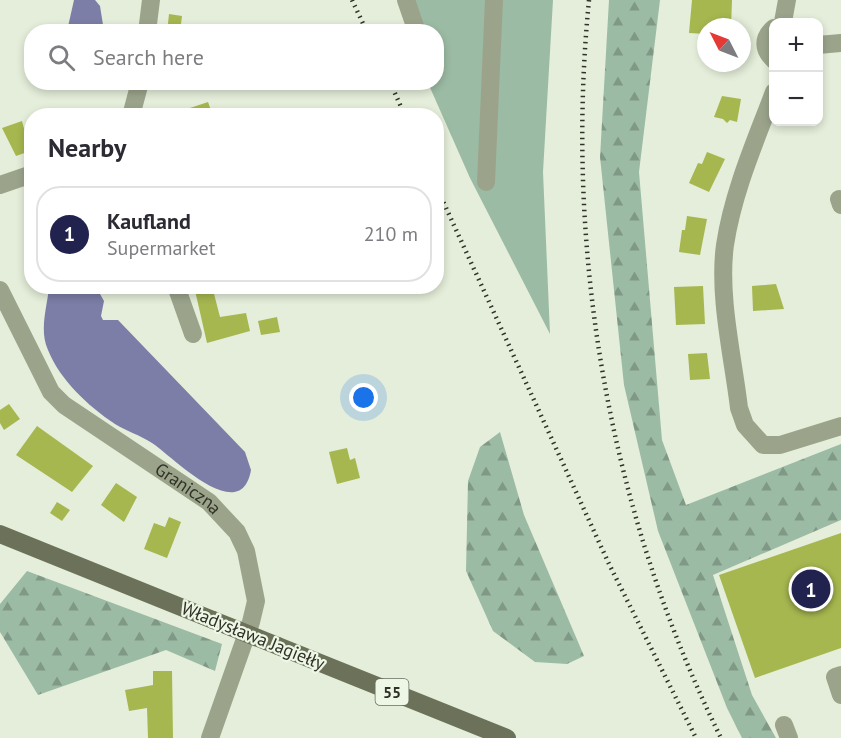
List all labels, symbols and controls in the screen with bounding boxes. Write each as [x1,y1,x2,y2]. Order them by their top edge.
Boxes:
north arrow [697,18,751,72]
map controls [769,18,823,126]
button: + [769,18,823,72]
search box [24,24,444,90]
icon: search [45,41,78,74]
text: Search here [93,43,204,71]
button: − [769,72,823,126]
text: Nearby [48,131,126,164]
text: Kaufland [107,207,191,235]
text: 1 [64,221,75,247]
text: 210 m [364,221,418,247]
text: Supermarket [107,235,215,261]
your location [349,383,378,412]
street label: Graniczna [151,457,227,519]
pin: 1 [792,566,830,612]
street label: Władysława Jagiełły [178,596,329,675]
road number: 55 [376,679,408,705]

